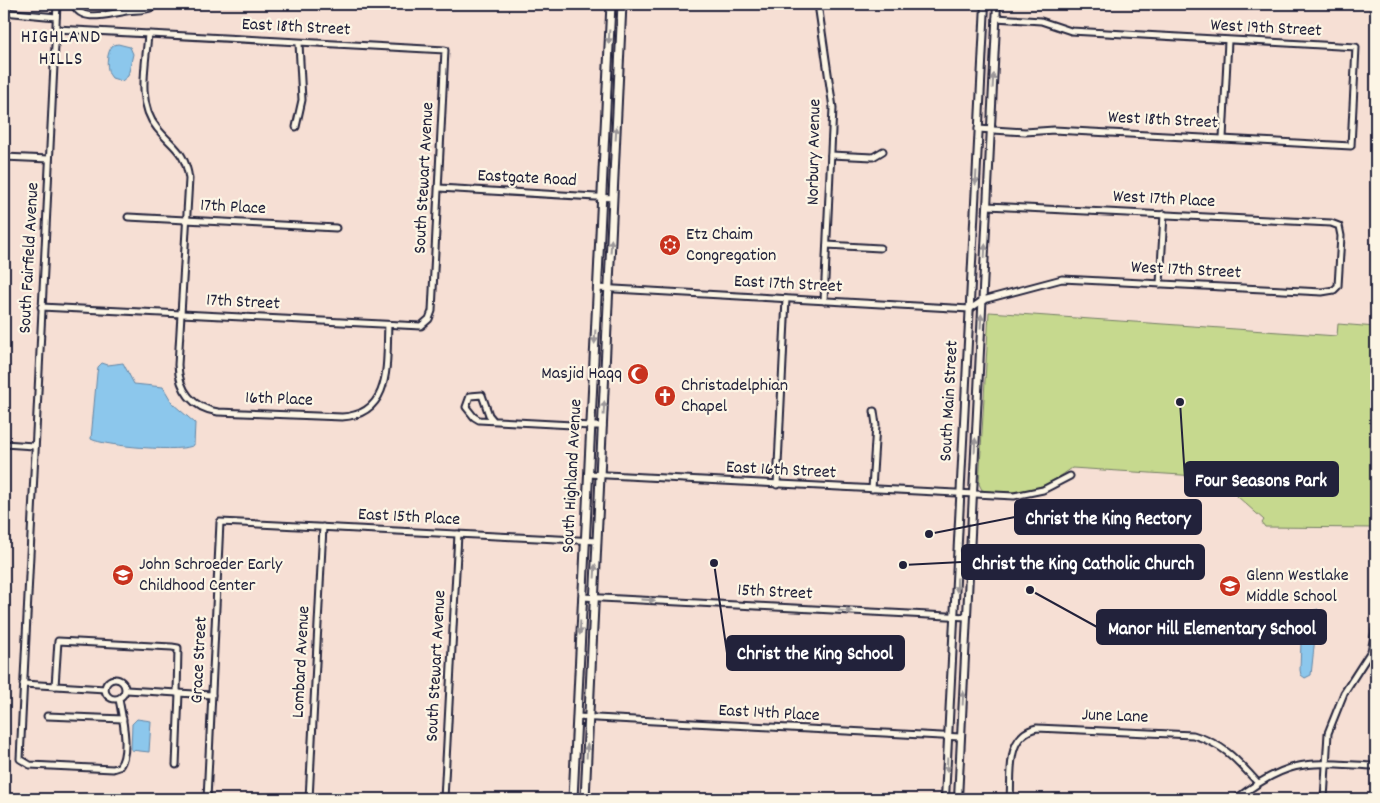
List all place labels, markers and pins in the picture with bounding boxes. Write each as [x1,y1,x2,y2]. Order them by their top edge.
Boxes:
place label: Etz Chaim Congregation [686,223,776,269]
synagogue icon: Etz Chaim Congregation [658,233,682,257]
place label: Masjid Haqq [541,362,622,387]
mosque icon: Masjid Haqq [626,362,650,386]
place label: Christadelphian Chapel [681,374,788,420]
church icon: Christadelphian Chapel [653,384,677,408]
callout: Four Seasons Park [1185,462,1338,496]
callout: Christ the King Rectory [1015,500,1201,534]
callout: Christ the King Catholic Church [962,545,1204,579]
place label: John Schroeder Early Childhood Center [139,553,283,599]
school or university icon: John Schroeder Early Childhood Center [111,563,135,587]
place label: Glenn Westlake Middle School [1246,564,1349,610]
school or university icon: Glenn Westlake Middle School [1218,574,1242,598]
callout: Manor Hill Elementary School [1097,610,1326,644]
callout: Christ the King School [727,636,904,670]

